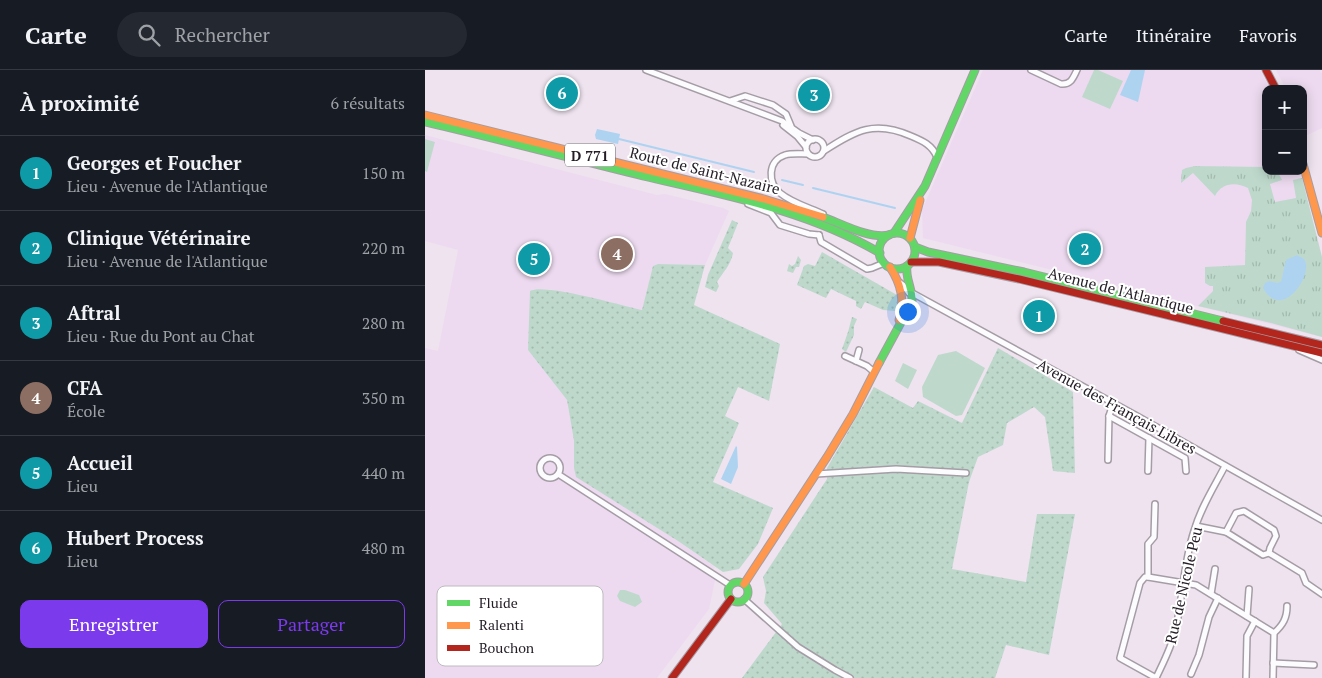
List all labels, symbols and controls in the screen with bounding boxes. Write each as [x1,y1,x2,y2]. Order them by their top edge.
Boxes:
search box [117,12,467,57]
text: Carte [25,19,87,51]
icon: search [135,21,163,49]
text: Rechercher [175,22,270,47]
text: Carte [1064,23,1108,47]
text: Itinéraire [1136,23,1211,47]
text: Favoris [1239,23,1297,47]
pin: 6 [546,74,578,112]
pin: 3 [798,76,830,114]
map controls [1262,85,1307,175]
button: + [1262,85,1307,130]
text: À proximité [20,89,140,117]
text: 6 résultats [331,92,405,114]
button: − [1262,130,1307,175]
street label: Route de Saint-Nazaire [628,142,782,198]
road number: D 771 [565,144,615,166]
text: Georges et Foucher [67,150,241,175]
text: 1 [31,162,41,184]
text: 150 m [362,162,405,184]
text: Lieu · Avenue de l'Atlantique [67,175,268,197]
text: Clinique Vétérinaire [67,225,251,250]
pin: 2 [1069,230,1101,268]
pin: 4 [601,235,633,273]
text: 2 [31,237,41,259]
text: 220 m [362,237,405,259]
pin: 5 [518,240,550,278]
text: Lieu · Avenue de l'Atlantique [67,250,268,272]
street label: Avenue de l'Atlantique [1046,262,1196,318]
pin: 1 [1023,297,1055,335]
your location [895,299,921,325]
text: Aftral [67,300,120,325]
text: 3 [31,312,41,334]
text: 280 m [362,312,405,334]
text: Lieu · Rue du Pont au Chat [67,325,255,347]
street label: Avenue des Français Libres [1034,354,1200,458]
text: CFA [67,375,102,400]
text: 4 [31,387,41,409]
text: 350 m [362,387,405,409]
text: École [67,400,105,422]
text: Accueil [67,450,133,475]
text: 5 [31,462,41,484]
text: 440 m [362,462,405,484]
text: Lieu [67,475,98,497]
street label: Rue de Nicole Peu [1160,524,1206,646]
text: Hubert Process [67,525,204,550]
text: 6 [31,537,41,559]
text: 480 m [362,537,405,559]
text: Lieu [67,550,98,572]
legend [437,586,603,666]
text: Fluide [479,593,518,612]
button: Enregistrer [20,600,208,648]
button: Partager [218,600,405,648]
text: Ralenti [479,615,524,634]
text: Bouchon [479,638,535,657]

